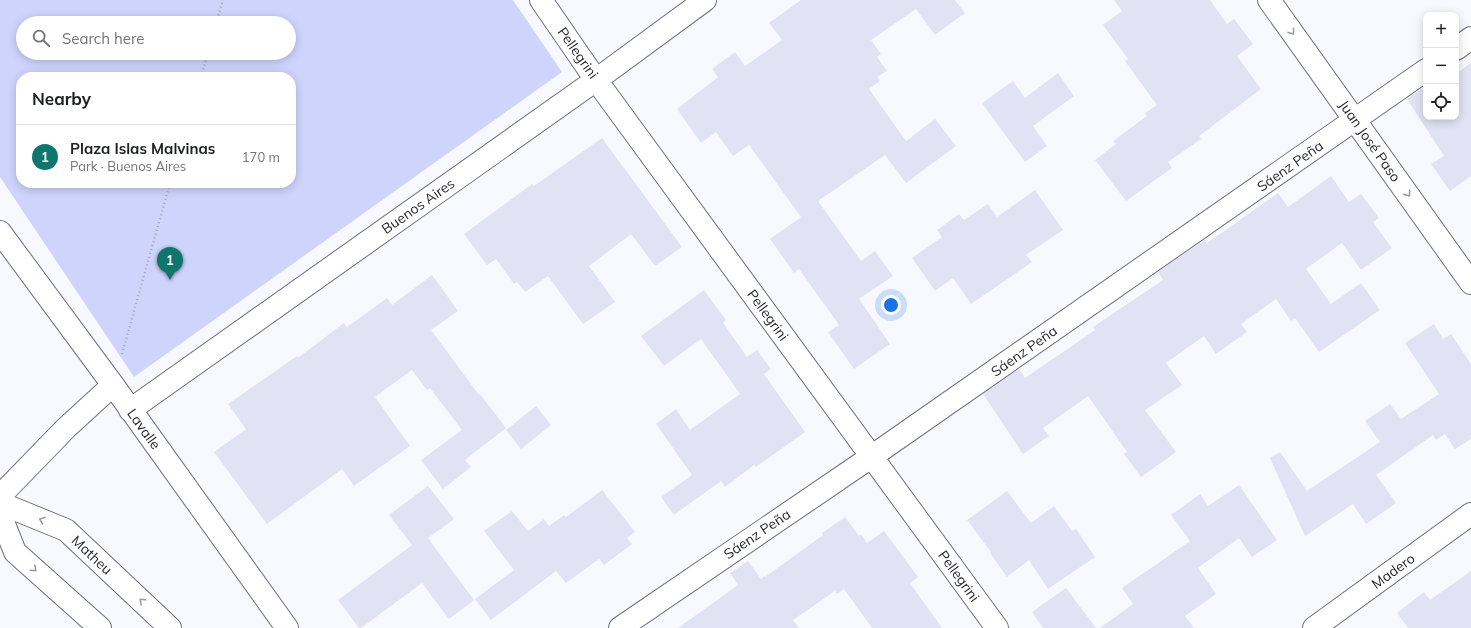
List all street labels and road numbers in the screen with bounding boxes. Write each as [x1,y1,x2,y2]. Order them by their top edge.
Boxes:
street label: Pellegrini [554,24,602,82]
street label: Juan José Paso [1335,97,1405,185]
street label: Sáenz Peña [1253,137,1327,195]
street label: Buenos Aires [378,174,458,238]
street label: Pellegrini [743,286,793,344]
street label: Sáenz Peña [987,322,1061,380]
street label: Lavalle [123,405,165,453]
street label: Sáenz Peña [720,505,794,563]
street label: Matheu [68,532,116,578]
street label: Pellegrini [934,547,984,605]
street label: Madero [1368,549,1418,593]

